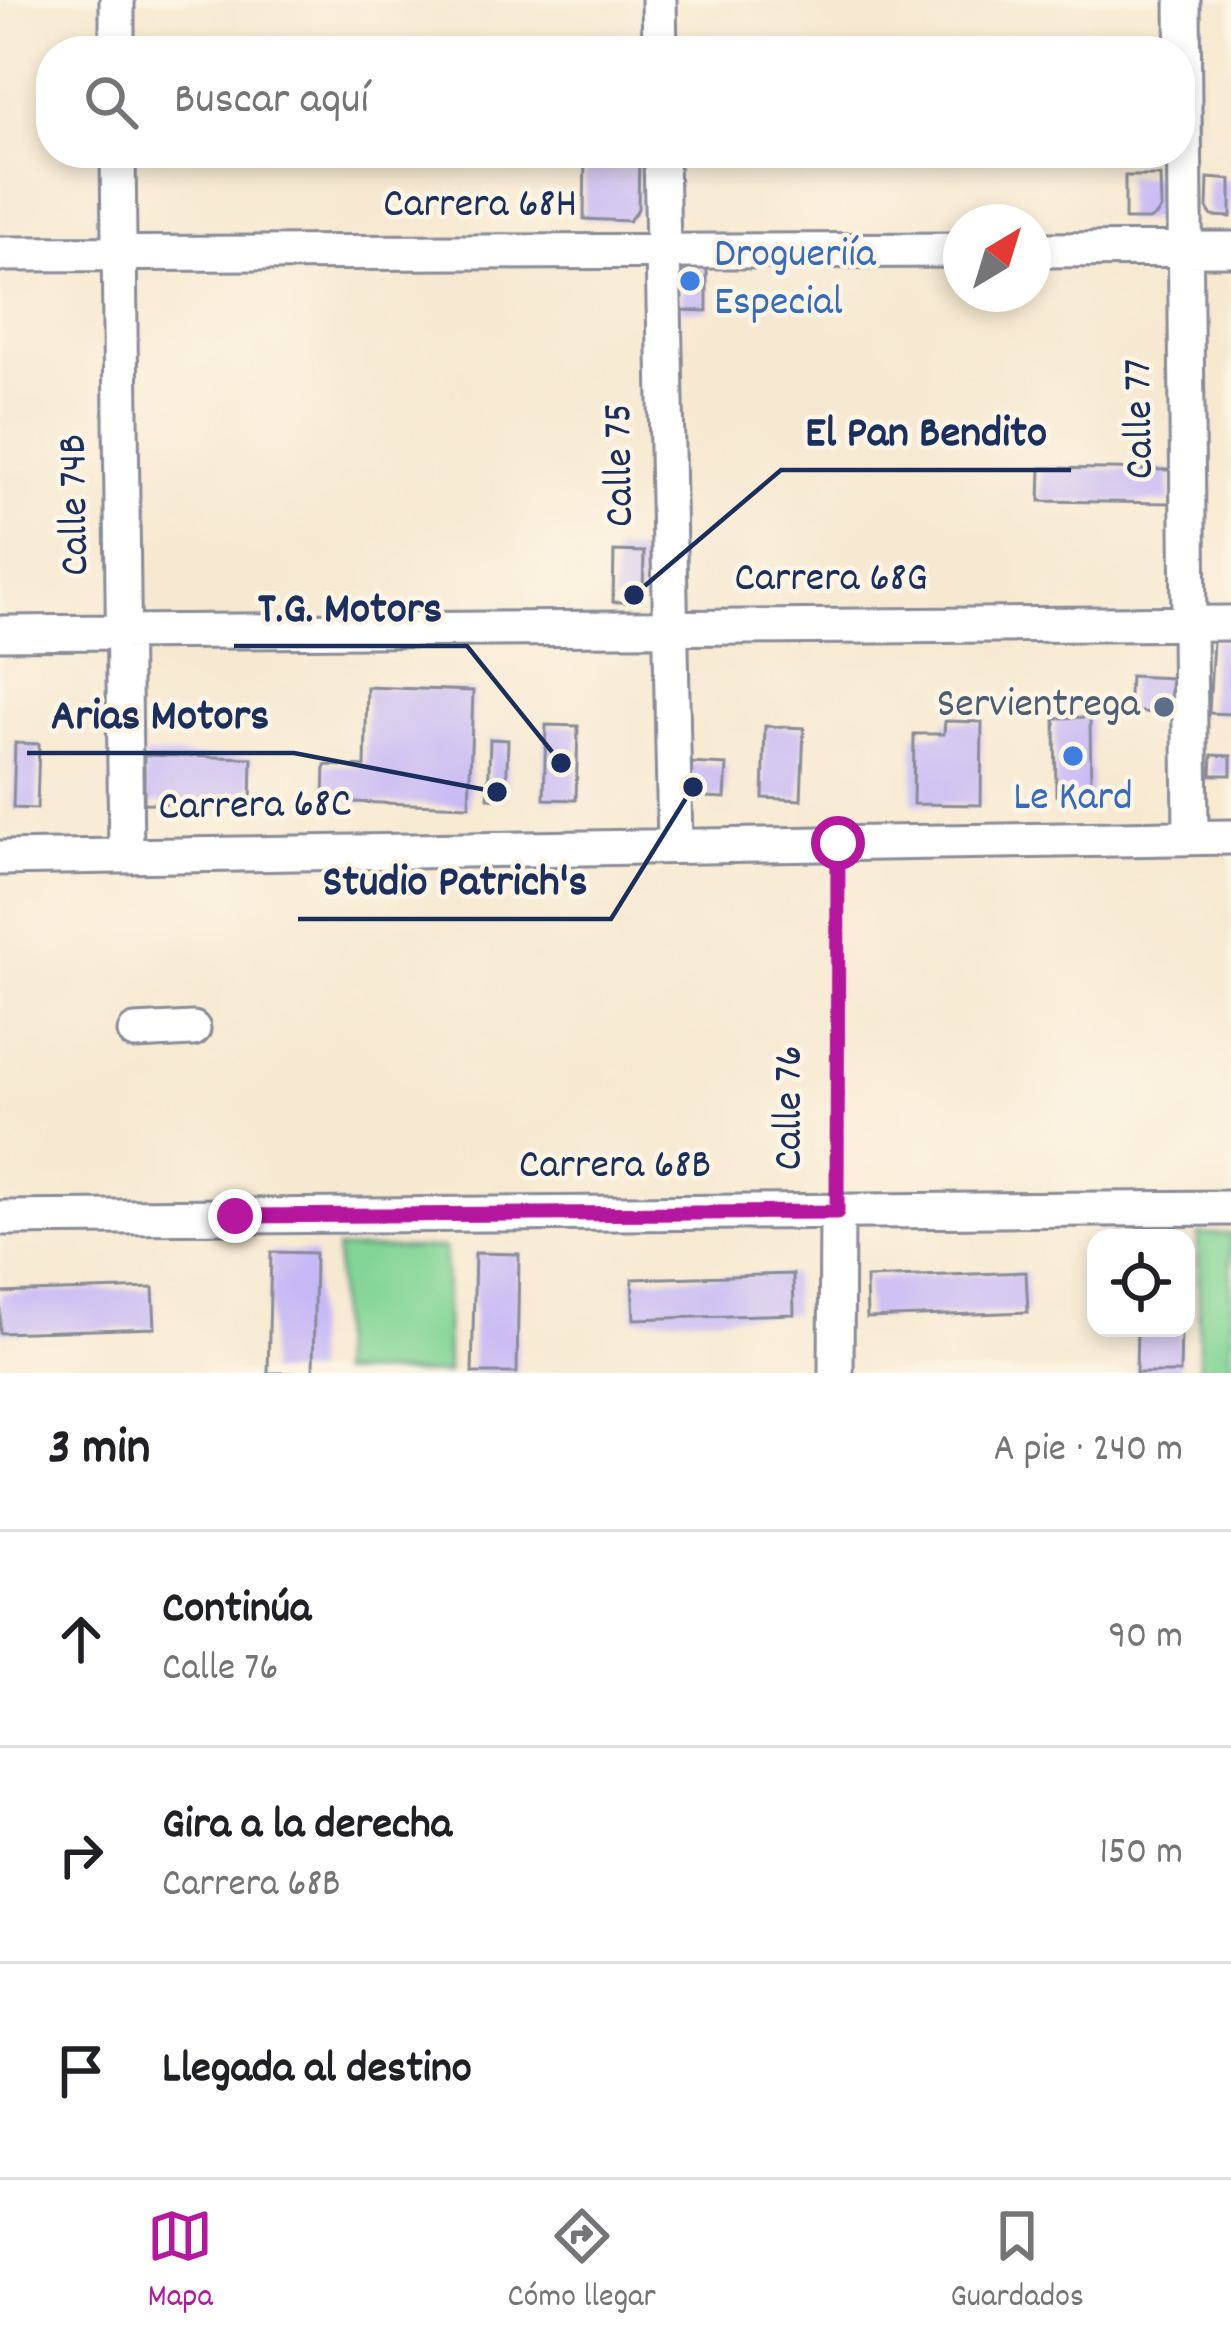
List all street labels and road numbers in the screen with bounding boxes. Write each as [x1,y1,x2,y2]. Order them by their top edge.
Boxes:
street label: Carrera 68H [383,177,577,237]
street label: Calle 77 [1111,358,1173,480]
street label: Calle 75 [591,402,653,528]
street label: Calle 74B [46,434,108,576]
street label: Carrera 68G [734,551,928,611]
street label: Carrera 68C [158,776,352,840]
street label: Calle 76 [762,1045,822,1171]
street label: Carrera 68B [519,1138,711,1198]

